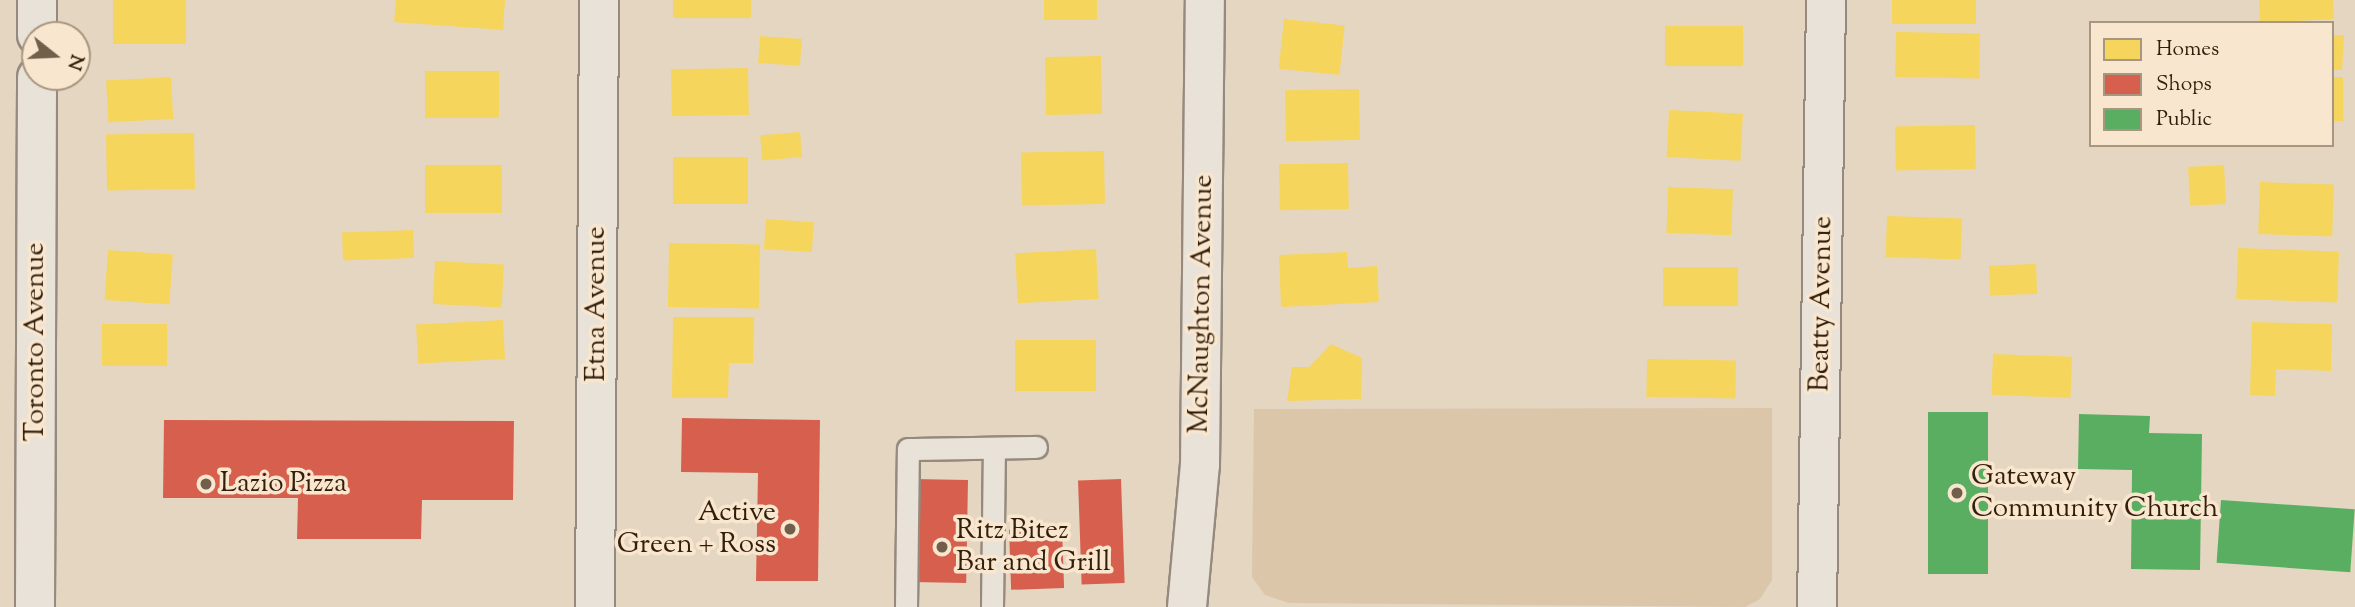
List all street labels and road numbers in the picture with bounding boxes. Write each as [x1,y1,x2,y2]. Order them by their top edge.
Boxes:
street label: McNaughton Avenue [1183,174,1221,434]
street label: Beatty Avenue [1804,216,1840,392]
street label: Etna Avenue [580,226,614,382]
street label: Toronto Avenue [19,242,53,442]

